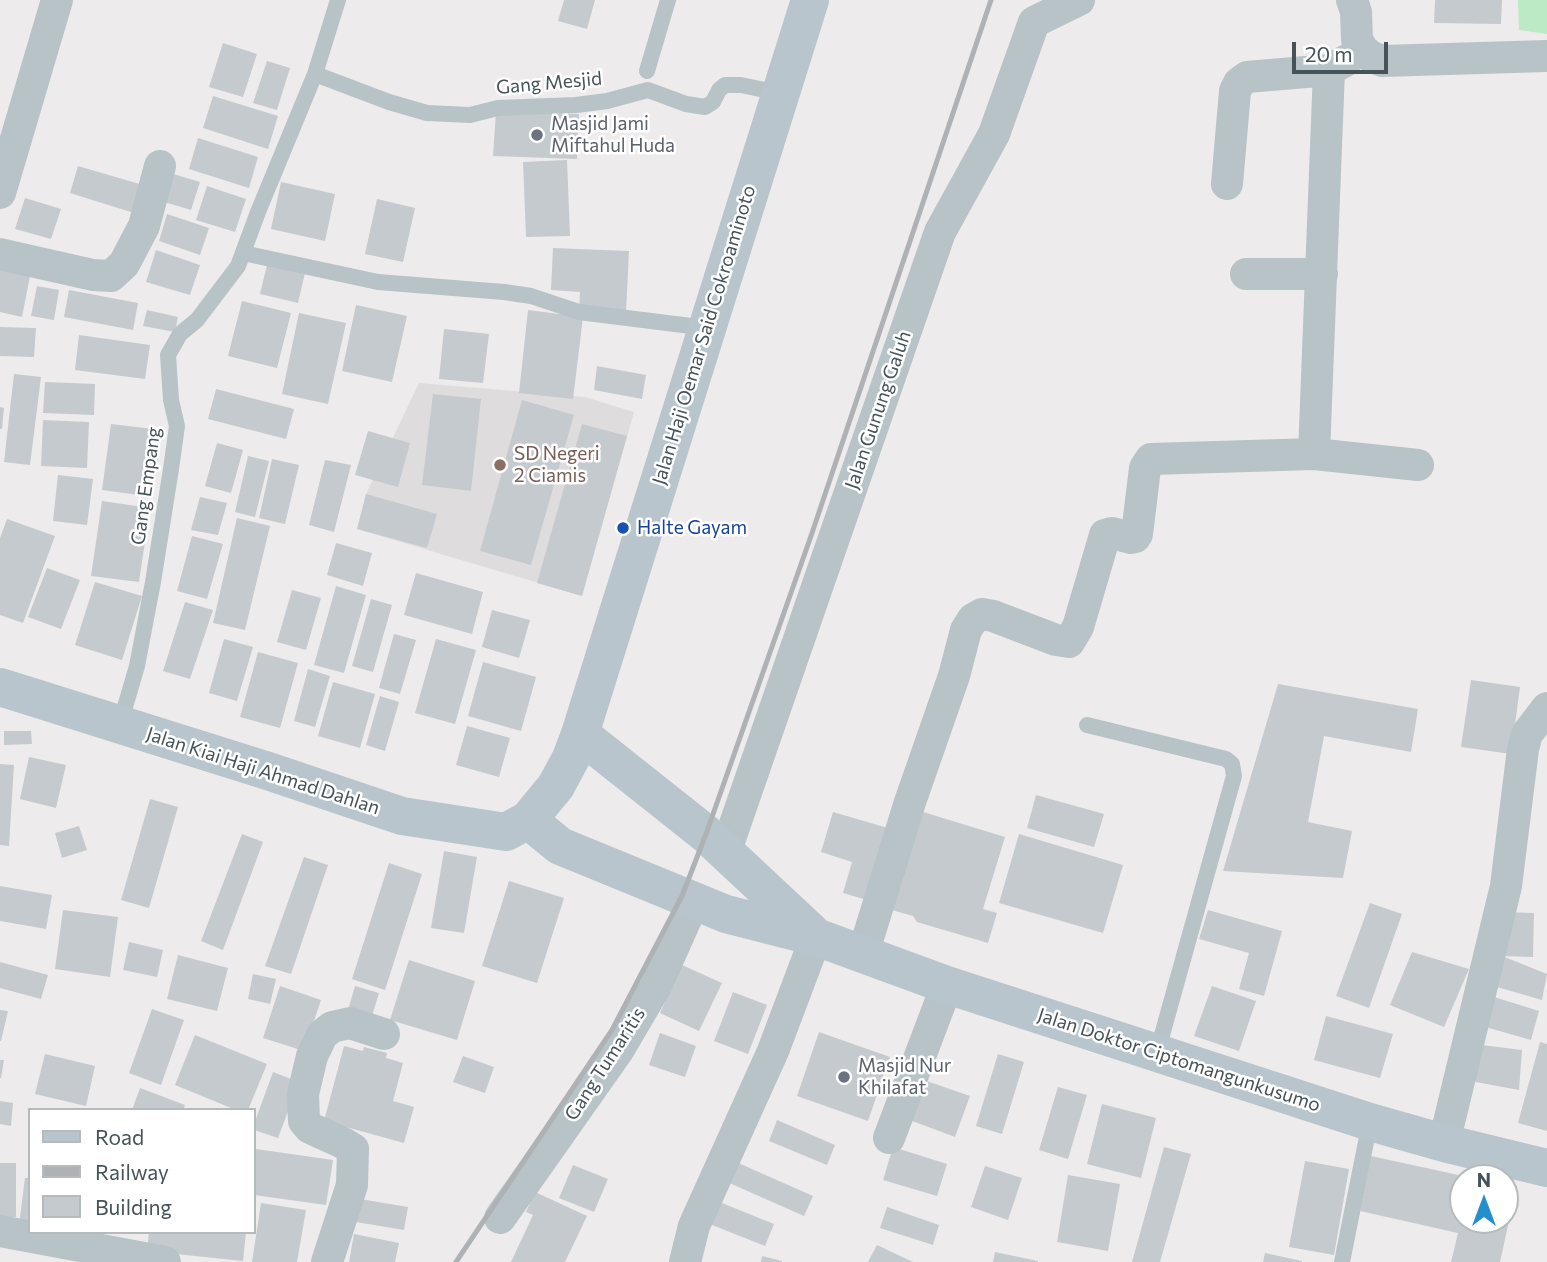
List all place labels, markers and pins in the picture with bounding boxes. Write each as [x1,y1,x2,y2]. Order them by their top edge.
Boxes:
place label: Masjid Jami Miftahul Huda [551,113,675,157]
marker: Masjid Jami Miftahul Huda [529,127,545,143]
place label: SD Negeri 2 Ciamis [514,443,600,487]
marker: SD Negeri 2 Ciamis [492,457,508,473]
place label: Halte Gayam [637,517,747,539]
marker: Halte Gayam [615,520,631,536]
place label: Masjid Nur Khilafat [858,1055,951,1099]
marker: Masjid Nur Khilafat [836,1069,852,1085]

